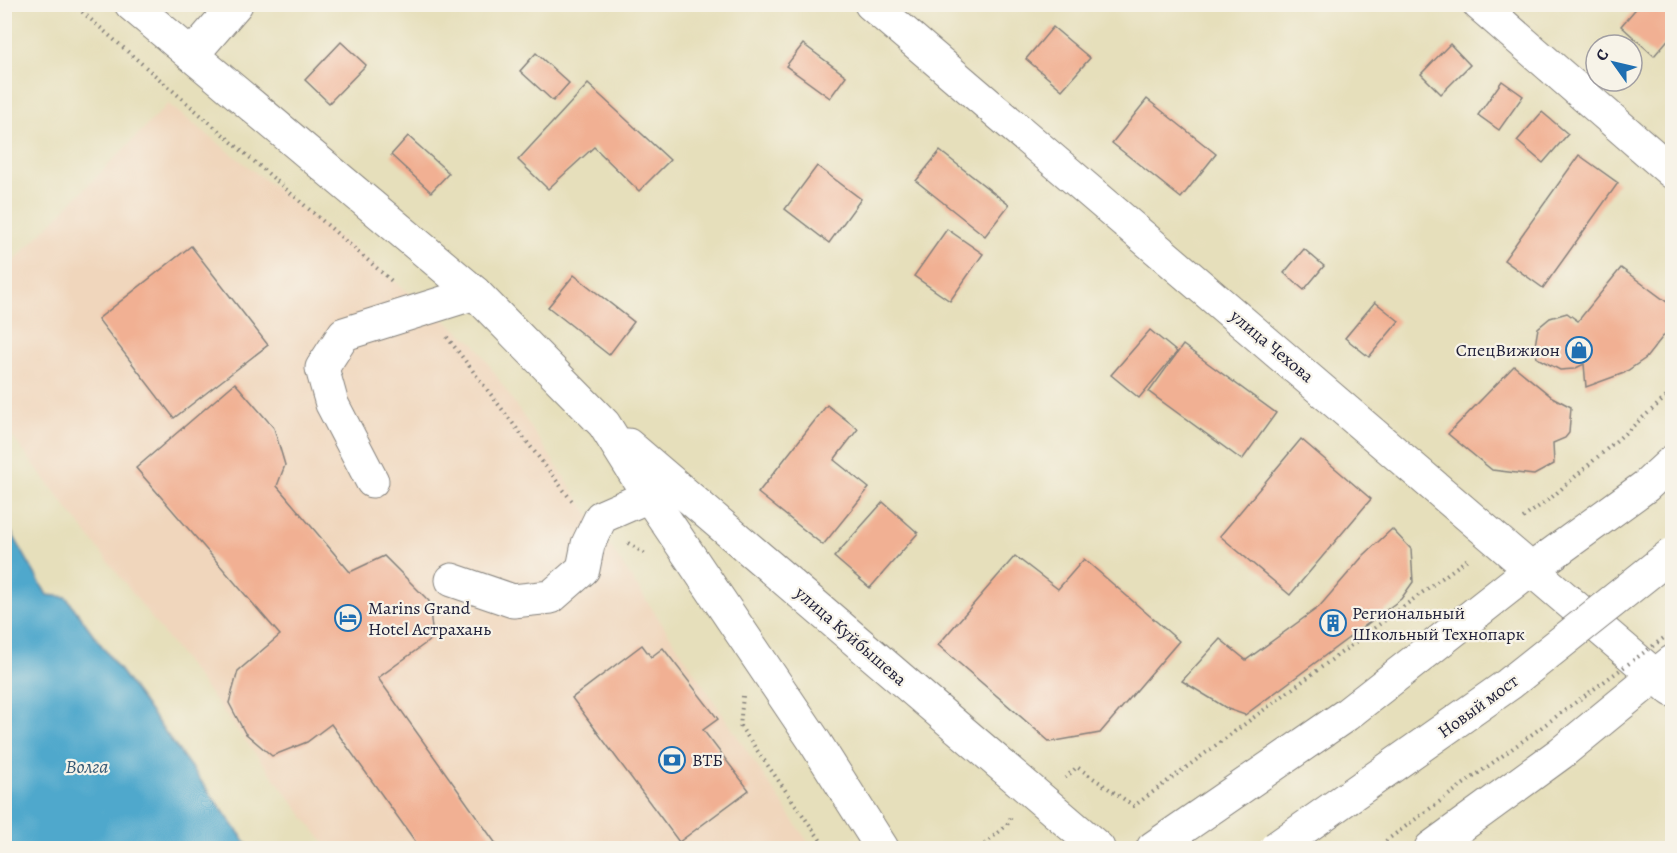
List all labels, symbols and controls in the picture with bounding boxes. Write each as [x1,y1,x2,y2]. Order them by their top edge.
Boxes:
north arrow [1584,33,1644,93]
text: С [1591,45,1614,65]
street label: улица Чехова [1224,303,1319,388]
shop icon: СпецВижион [1564,335,1594,365]
place label: СпецВижион [1456,338,1560,362]
street label: улица Куйбышева [789,580,912,692]
place label: Marins Grand Hotel Астрахань [368,596,491,641]
place label: Региональный Школьный Технопарк [1352,601,1525,646]
hotel icon: Marins Grand Hotel Астрахань [333,603,363,633]
building icon: Региональный Школьный Технопарк [1318,608,1348,638]
street label: Новый мост [1433,669,1523,743]
bank icon: ВТБ [657,745,687,775]
place label: ВТБ [692,748,723,772]
water label: Волга [65,753,109,780]

